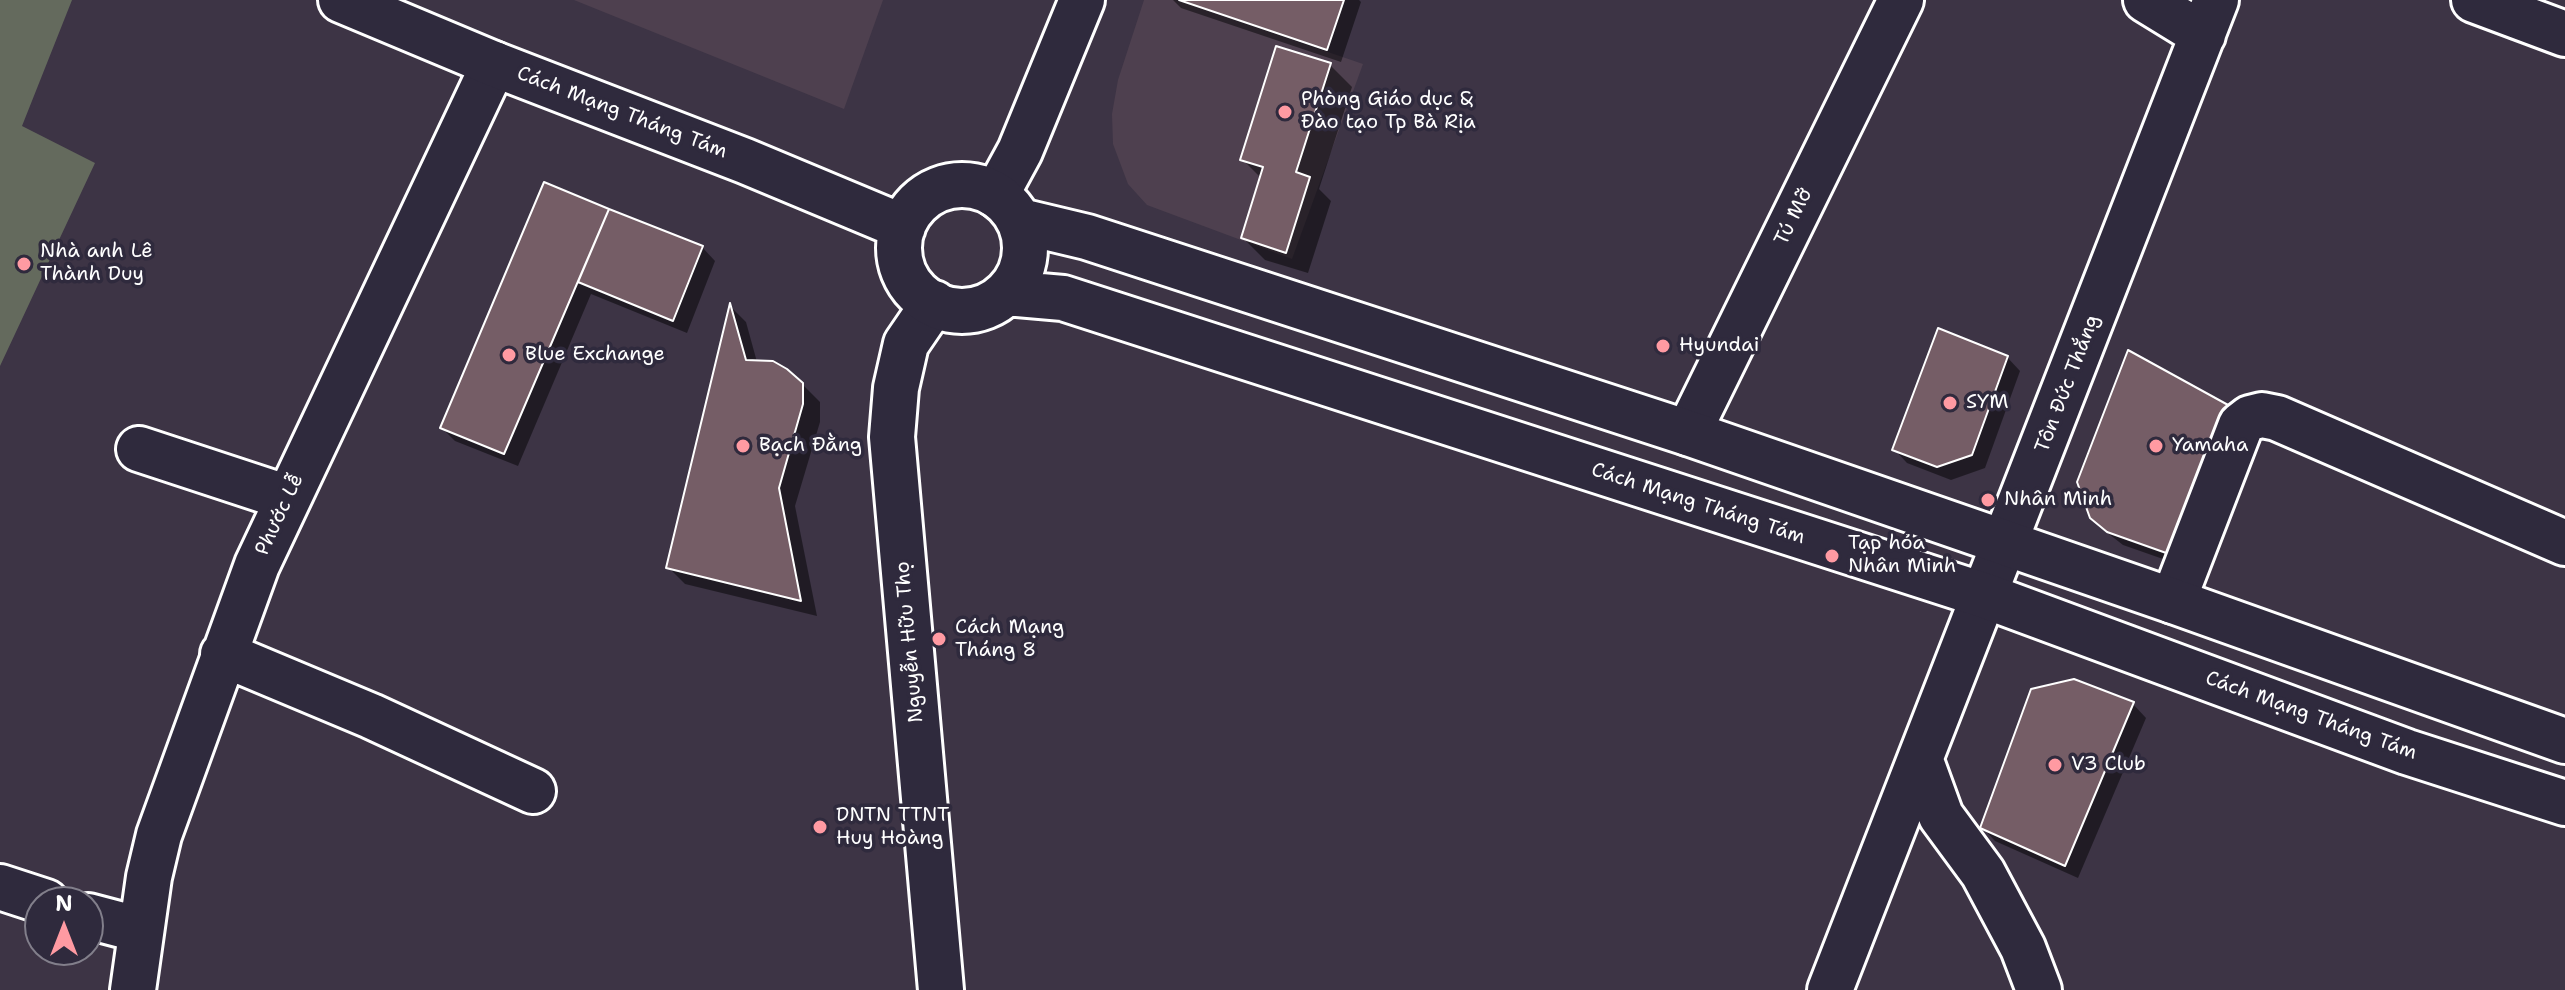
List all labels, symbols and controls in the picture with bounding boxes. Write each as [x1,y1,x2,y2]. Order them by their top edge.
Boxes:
street label: Cách Mạng Tháng Tám [513,62,731,164]
place label: Phòng Giáo dục & Đào tạo Tp Bà Rịa [1301,88,1476,135]
marker: Phòng Giáo dục & Đào tạo Tp Bà Rịa [1276,103,1294,121]
street label: Tú Mỡ [1770,185,1818,249]
place label: Nhà anh Lê Thành Duy [40,240,153,287]
marker: Nhà anh Lê Thành Duy [15,255,33,273]
street label: Tôn Đức Thắng [2031,312,2105,456]
place label: Hyundai [1679,334,1759,358]
marker: Hyundai [1654,337,1672,355]
place label: Blue Exchange [525,343,665,367]
marker: Blue Exchange [500,346,518,364]
place label: SYM [1966,391,2008,415]
marker: SYM [1941,394,1959,412]
place label: Bạch Đằng [759,434,862,458]
place label: Yamaha [2172,434,2249,458]
marker: Bạch Đằng [734,437,752,455]
marker: Yamaha [2147,437,2165,455]
street label: Cách Mạng Tháng Tám [1588,458,1808,550]
street label: Phước Lễ [251,471,309,559]
place label: Nhân Minh [2004,488,2112,512]
marker: Nhân Minh [1979,491,1997,509]
place label: Tạp hóa Nhân Minh [1848,532,1956,579]
marker: Tạp hóa Nhân Minh [1823,547,1841,565]
street label: Nguyễn Hữu Thọ [891,560,929,724]
place label: Cách Mạng Tháng 8 [955,616,1064,663]
marker: Cách Mạng Tháng 8 [930,630,948,648]
street label: Cách Mạng Tháng Tám [2202,667,2420,765]
place label: V3 Club [2071,753,2146,777]
marker: V3 Club [2046,756,2064,774]
place label: DNTN TTNT Huy Hoàng [836,804,949,851]
marker: DNTN TTNT Huy Hoàng [811,818,829,836]
north arrow [24,886,104,966]
text: N [55,889,73,918]

